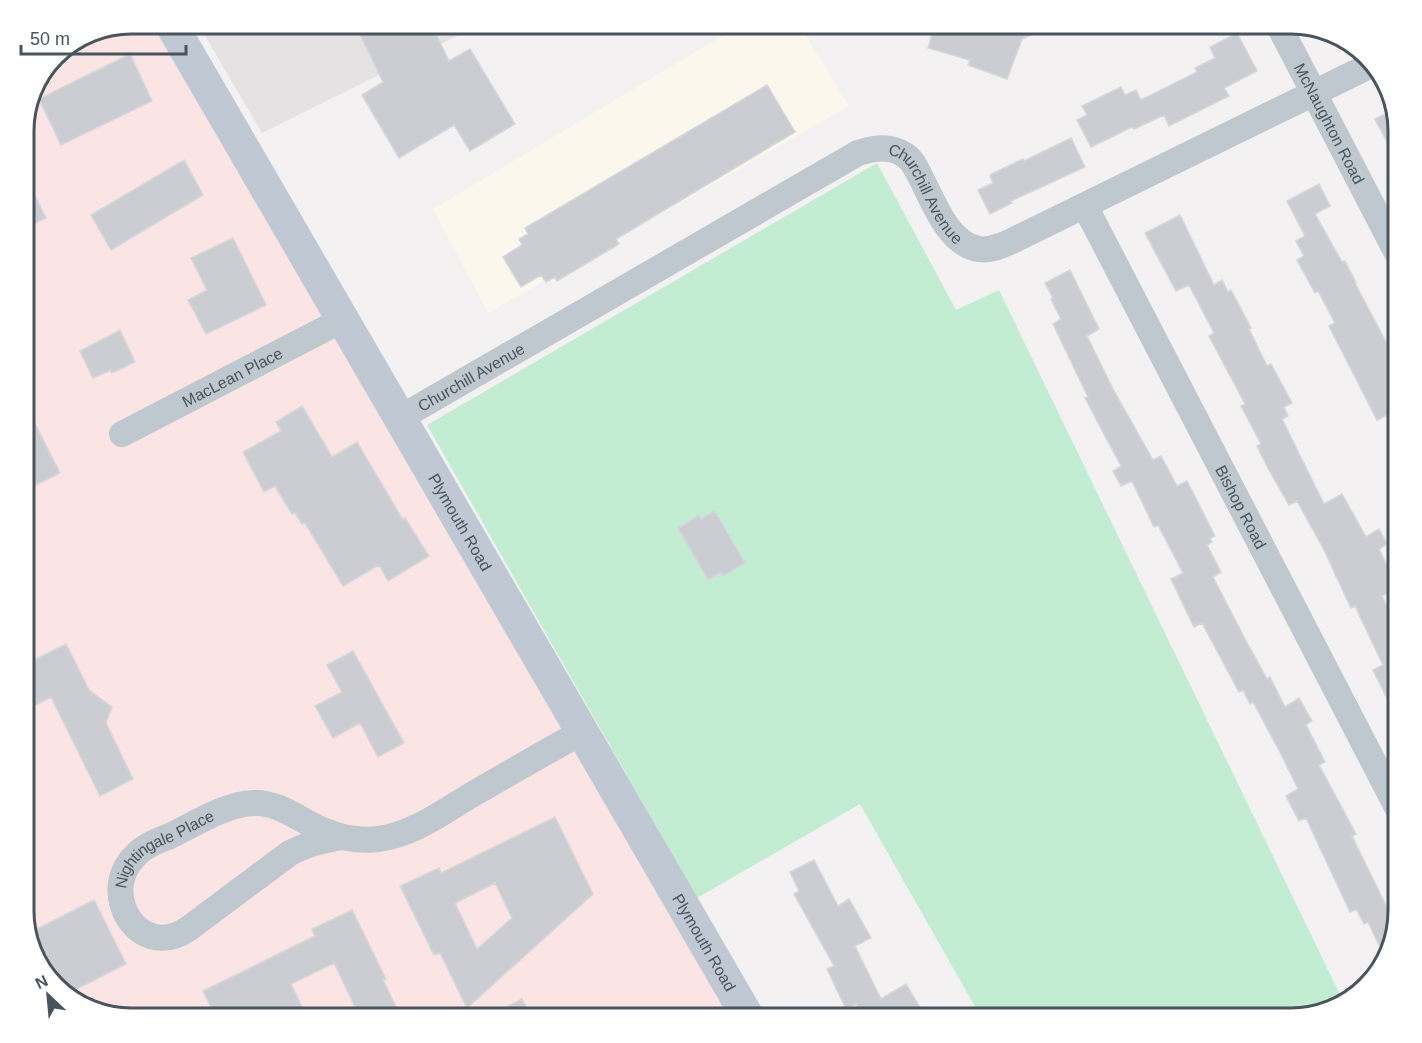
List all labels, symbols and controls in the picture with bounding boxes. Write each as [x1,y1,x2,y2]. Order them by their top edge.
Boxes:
scale bar [21,18,186,56]
text: 50 m [30,29,70,49]
street label: McNaughton Road [1291,60,1368,187]
street label: Churchill Avenue [887,140,966,247]
street label: Churchill Avenue [415,340,527,414]
street label: MacLean Place [179,344,285,410]
street label: Bishop Road [1213,462,1270,551]
street label: Plymouth Road [425,470,495,574]
street label: Nightingale Place [112,807,217,889]
street label: Plymouth Road [670,891,739,994]
north arrow [18,965,78,1025]
text: N [33,972,51,992]

